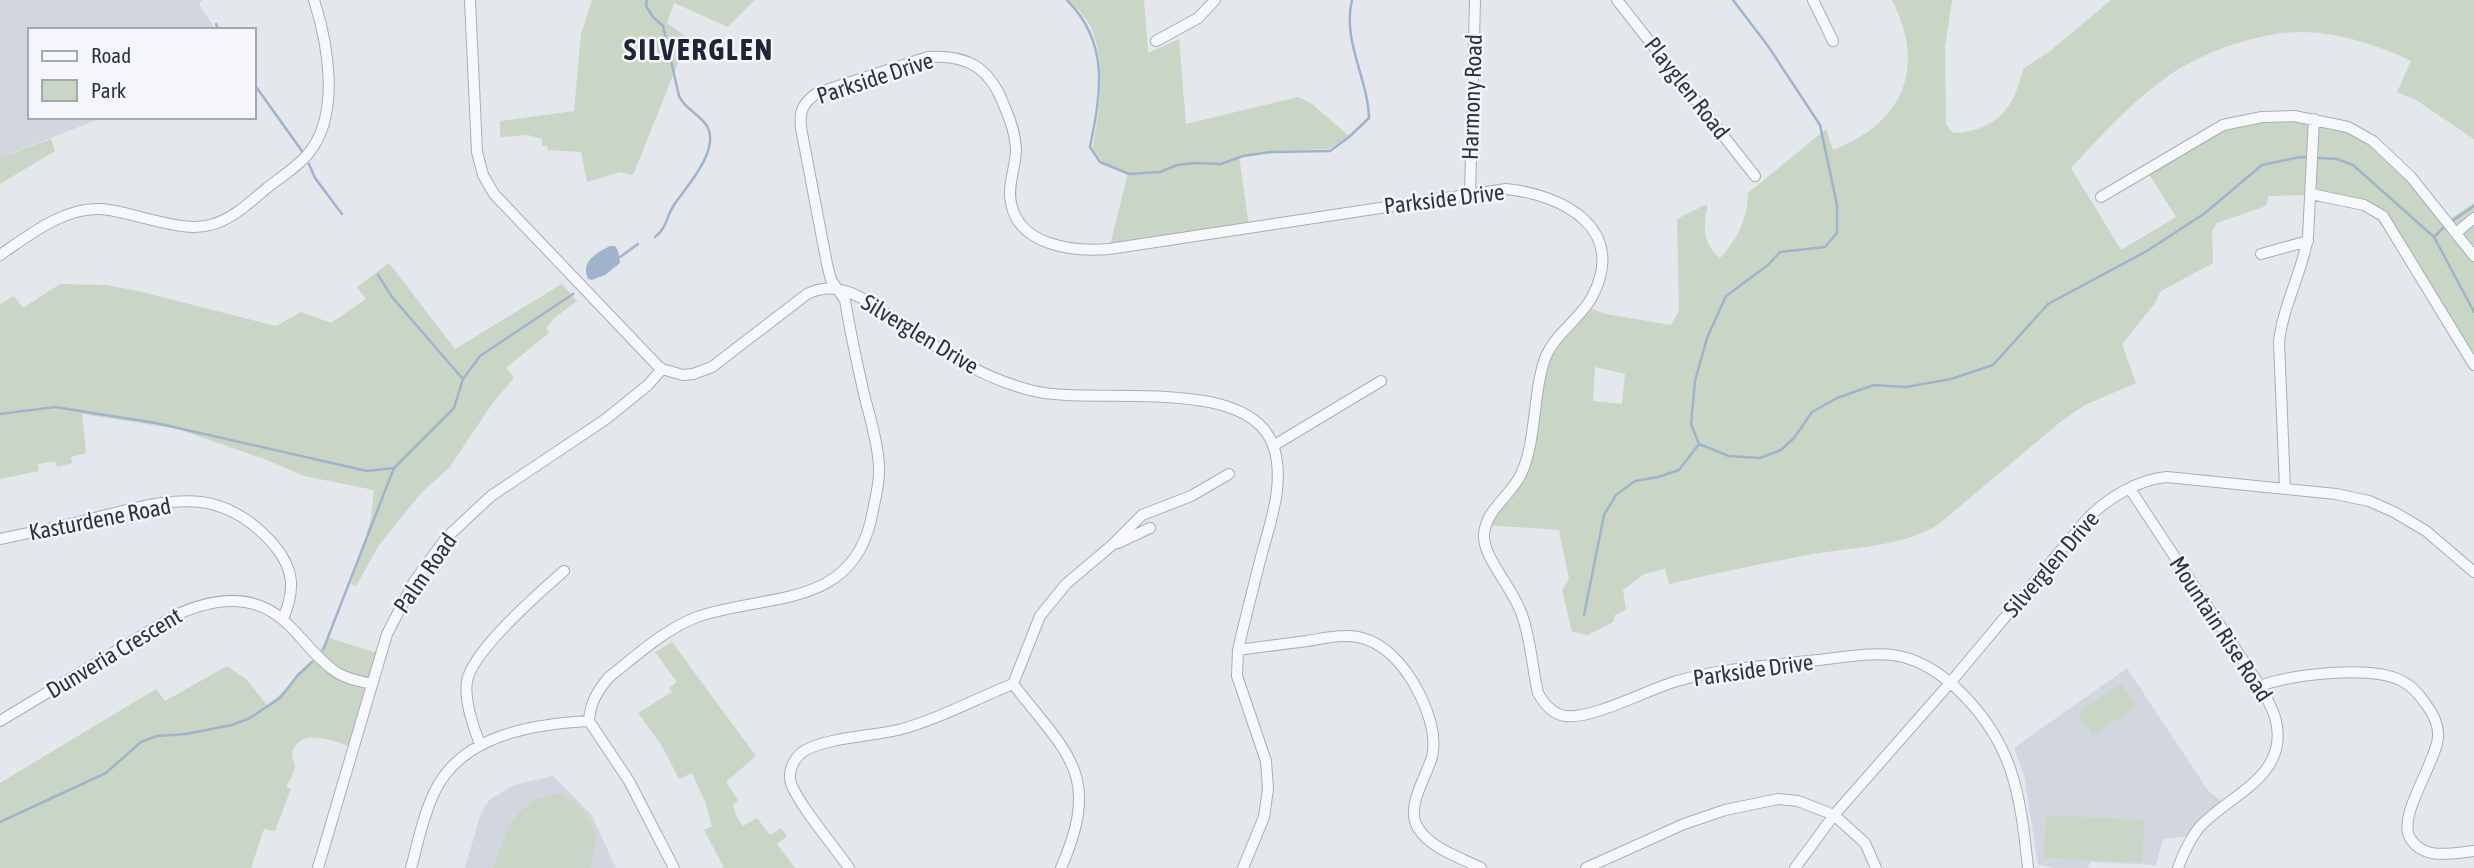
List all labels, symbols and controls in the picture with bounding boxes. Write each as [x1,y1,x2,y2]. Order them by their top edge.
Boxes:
legend [28,28,256,119]
district label: SILVERGLEN [624,32,774,66]
street label: Playglen Road [1639,32,1735,144]
street label: Harmony Road [1457,34,1487,160]
text: Road [91,43,131,67]
street label: Parkside Drive [813,47,937,109]
text: Park [91,78,126,102]
street label: Parkside Drive [1382,179,1506,219]
street label: Silverglen Drive [857,289,983,379]
street label: Kasturdene Road [27,492,173,546]
street label: Silverglen Drive [1998,506,2104,622]
street label: Palm Road [388,528,462,618]
street label: Mountain Rise Road [2164,552,2278,706]
street label: Dunveria Crescent [42,602,186,704]
street label: Parkside Drive [1691,649,1815,691]

